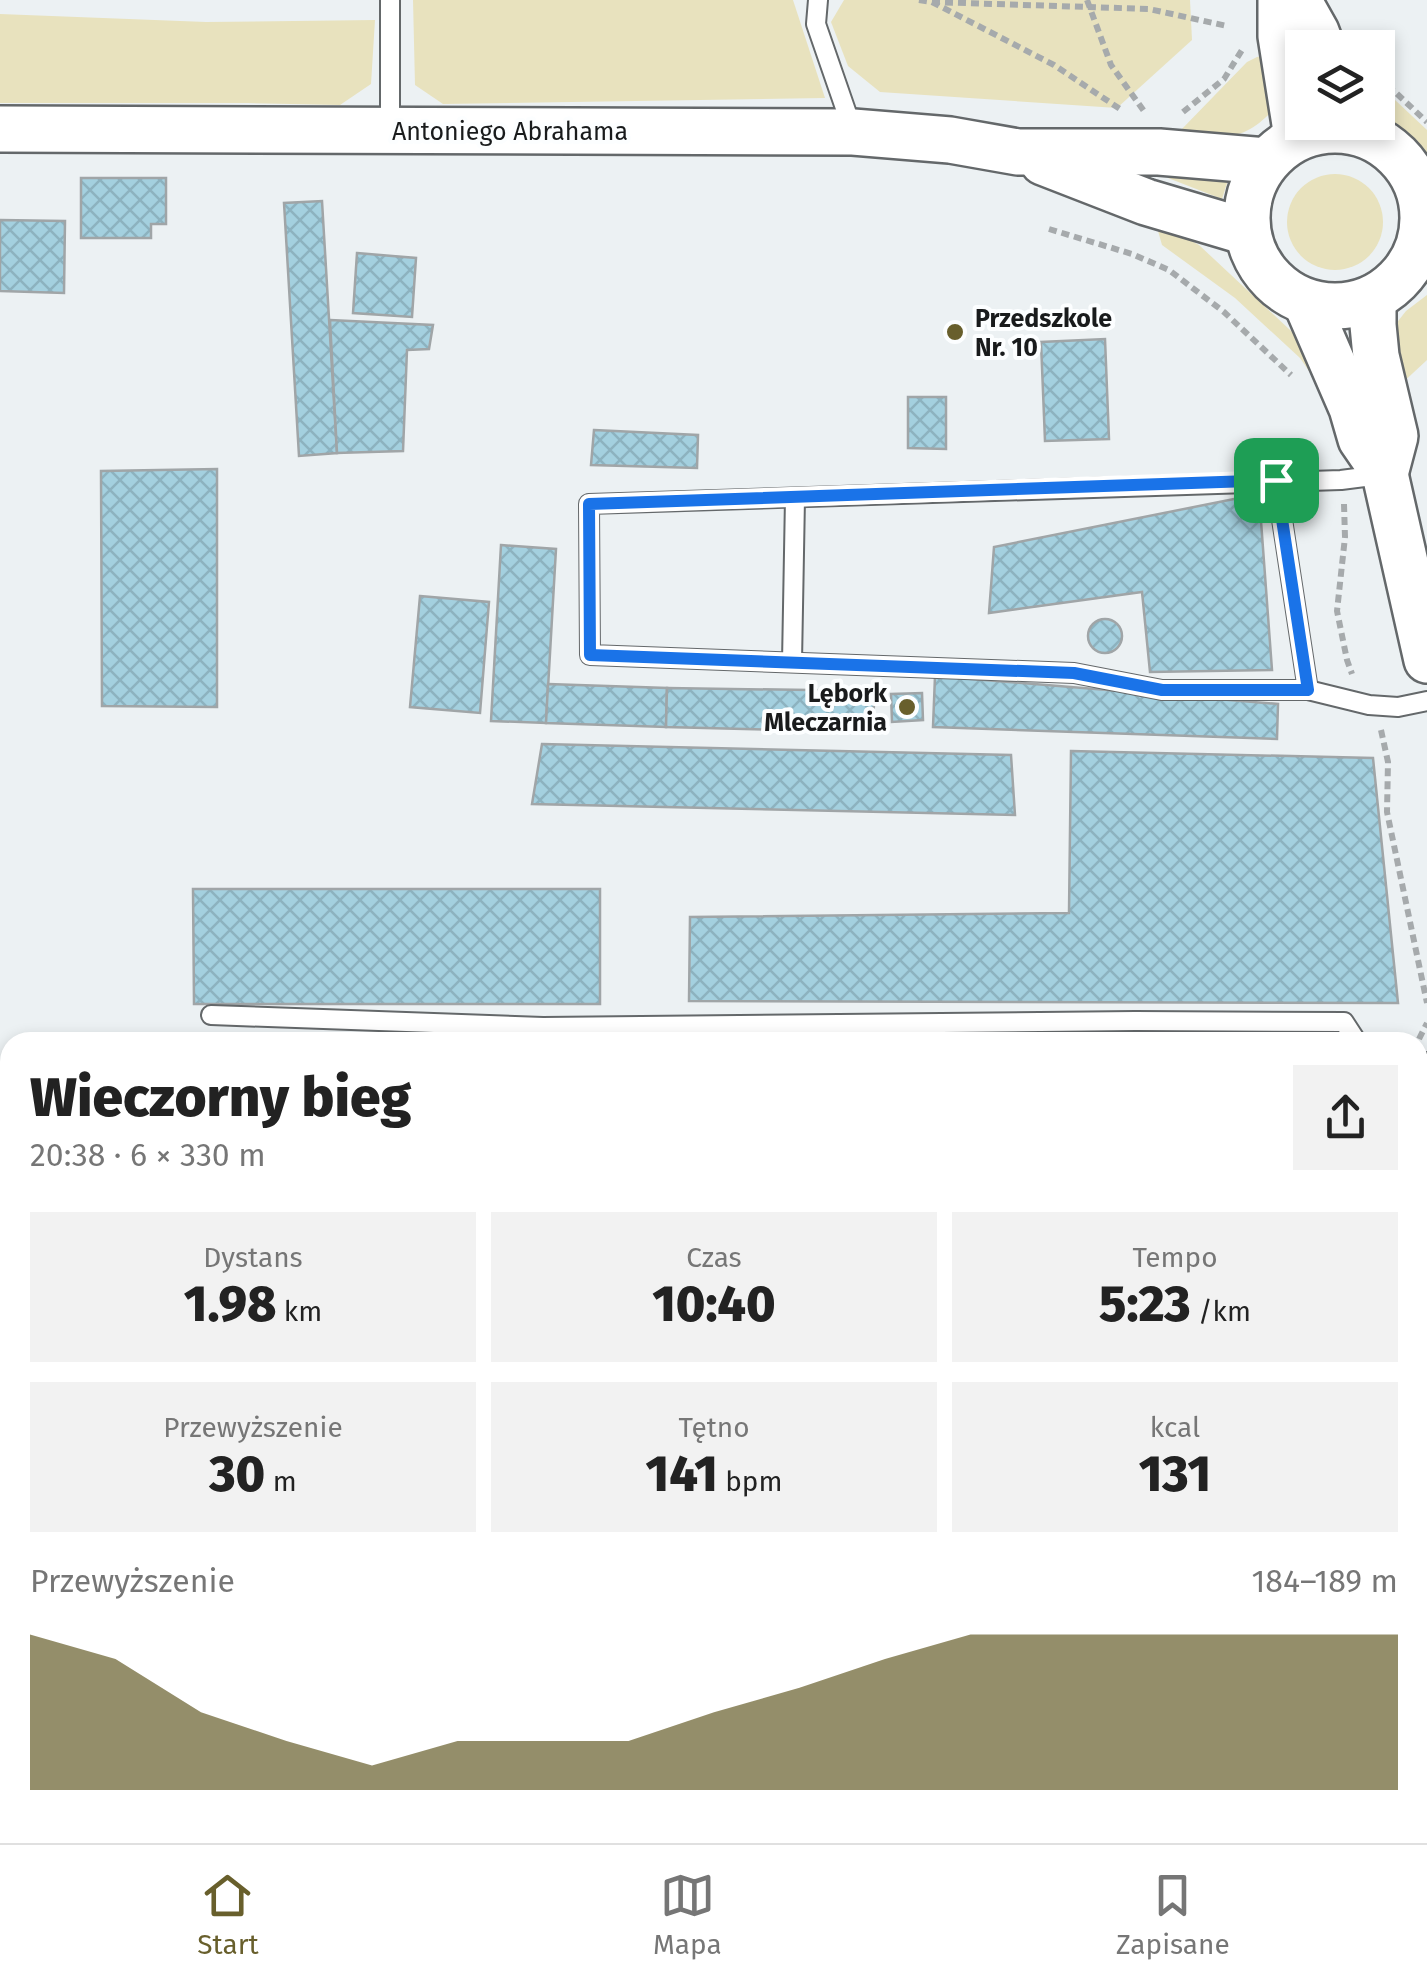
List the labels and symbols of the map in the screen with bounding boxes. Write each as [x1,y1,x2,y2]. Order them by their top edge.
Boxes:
street label: Antoniego Abrahama [392,117,628,147]
place label: Przedszkole Nr. 10 [975,304,1112,363]
marker: Przedszkole Nr. 10 [944,321,966,343]
pin [1234,438,1319,523]
place label: Lębork Mleczarnia [764,679,888,738]
marker: Lębork Mleczarnia [896,696,918,718]

